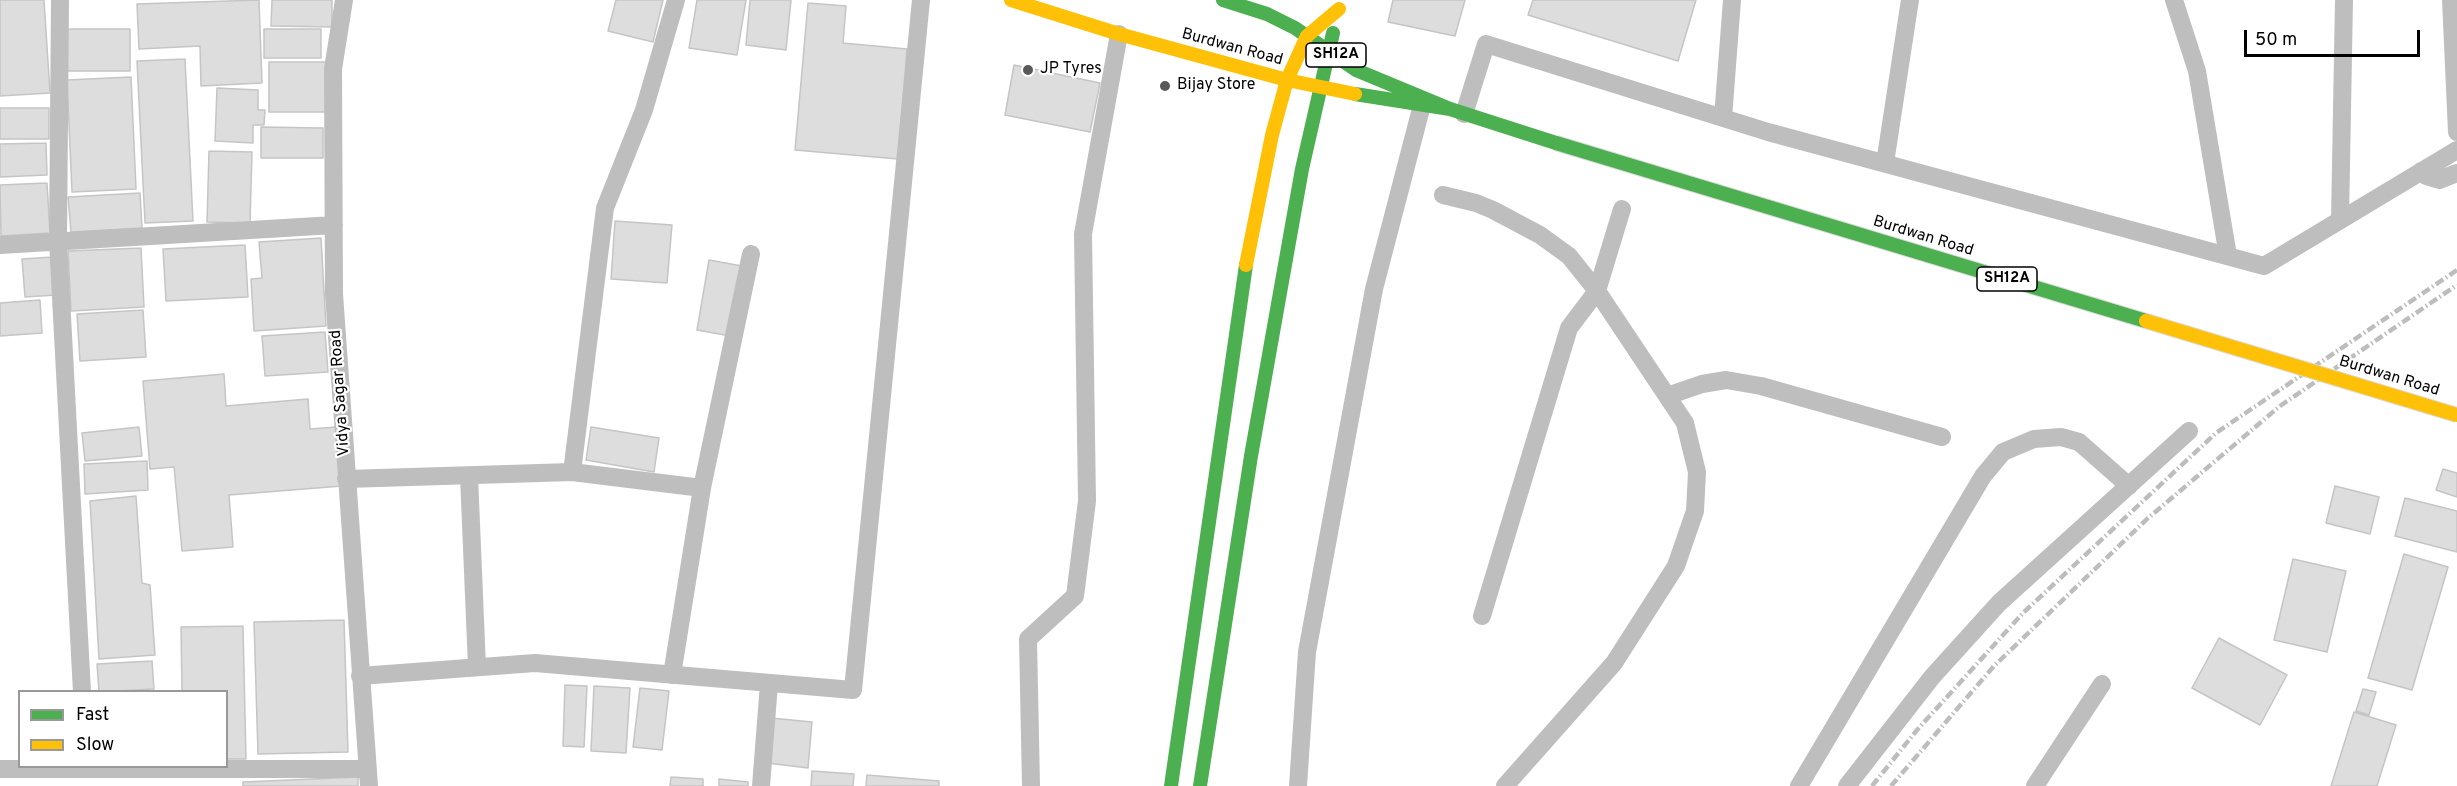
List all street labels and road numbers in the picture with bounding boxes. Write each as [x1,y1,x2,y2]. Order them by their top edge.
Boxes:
street label: Burdwan Road [1179,25,1285,71]
road number: SH12A [1306,43,1366,67]
street label: Burdwan Road [1870,213,1976,261]
road number: SH12A [1977,267,2037,291]
street label: Vidya Sagar Road [327,329,355,457]
street label: Burdwan Road [2336,353,2442,401]

